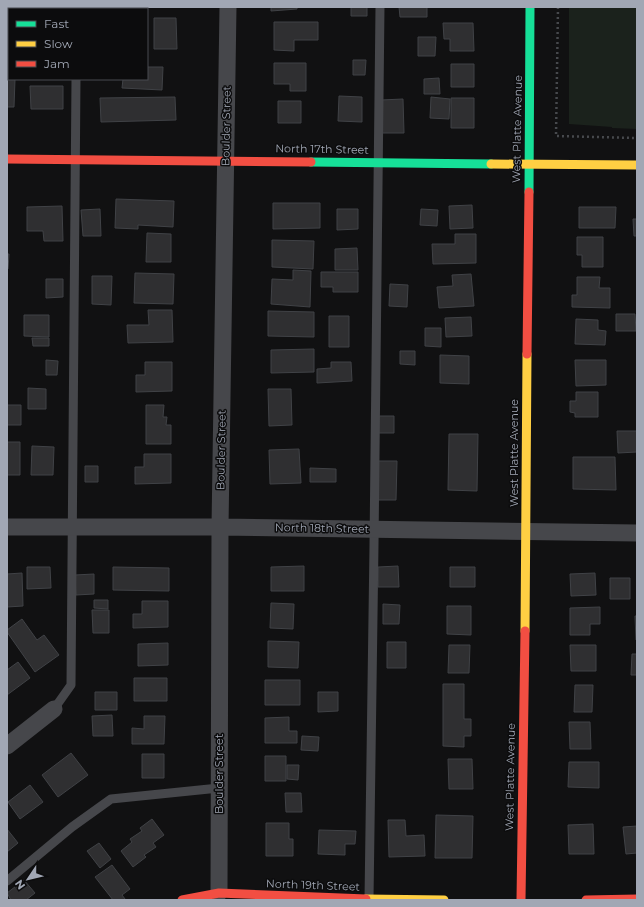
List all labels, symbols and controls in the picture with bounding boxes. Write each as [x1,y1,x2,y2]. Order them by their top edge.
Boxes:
legend [8,8,148,80]
text: Fast [44,16,69,31]
text: Slow [44,36,73,51]
text: Jam [43,56,70,71]
street label: West Platte Avenue [509,75,525,183]
street label: Boulder Street [218,85,234,166]
street label: North 17th Street [275,141,369,157]
street label: West Platte Avenue [507,399,521,507]
street label: Boulder Street [213,409,229,490]
street label: North 18th Street [275,520,370,536]
street label: West Platte Avenue [502,723,518,831]
street label: Boulder Street [212,733,226,814]
north arrow [8,859,48,899]
street label: North 19th Street [266,876,361,894]
text: N [12,877,28,892]

